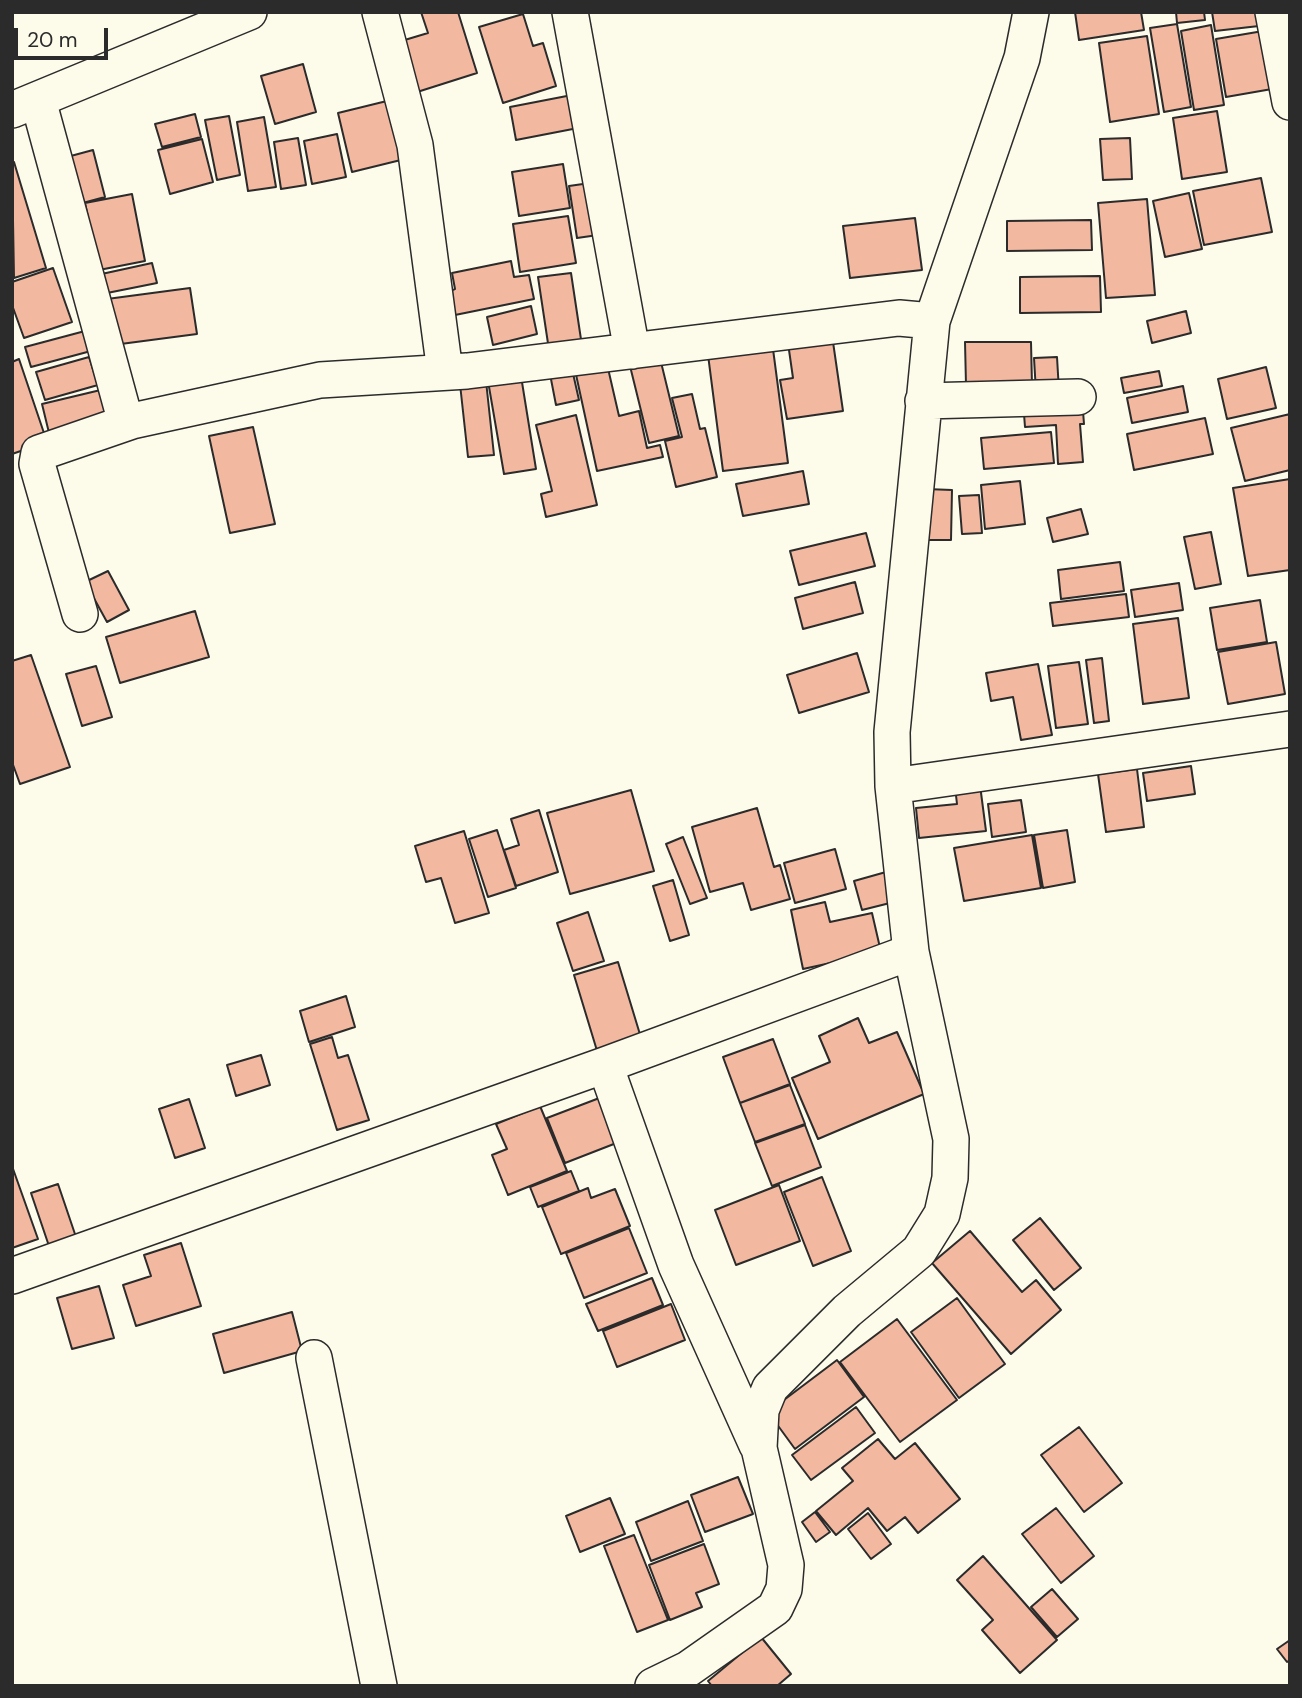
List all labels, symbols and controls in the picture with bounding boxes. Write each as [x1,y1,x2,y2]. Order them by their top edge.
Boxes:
scale bar [18,14,112,58]
text: 20 m [27,26,78,54]

